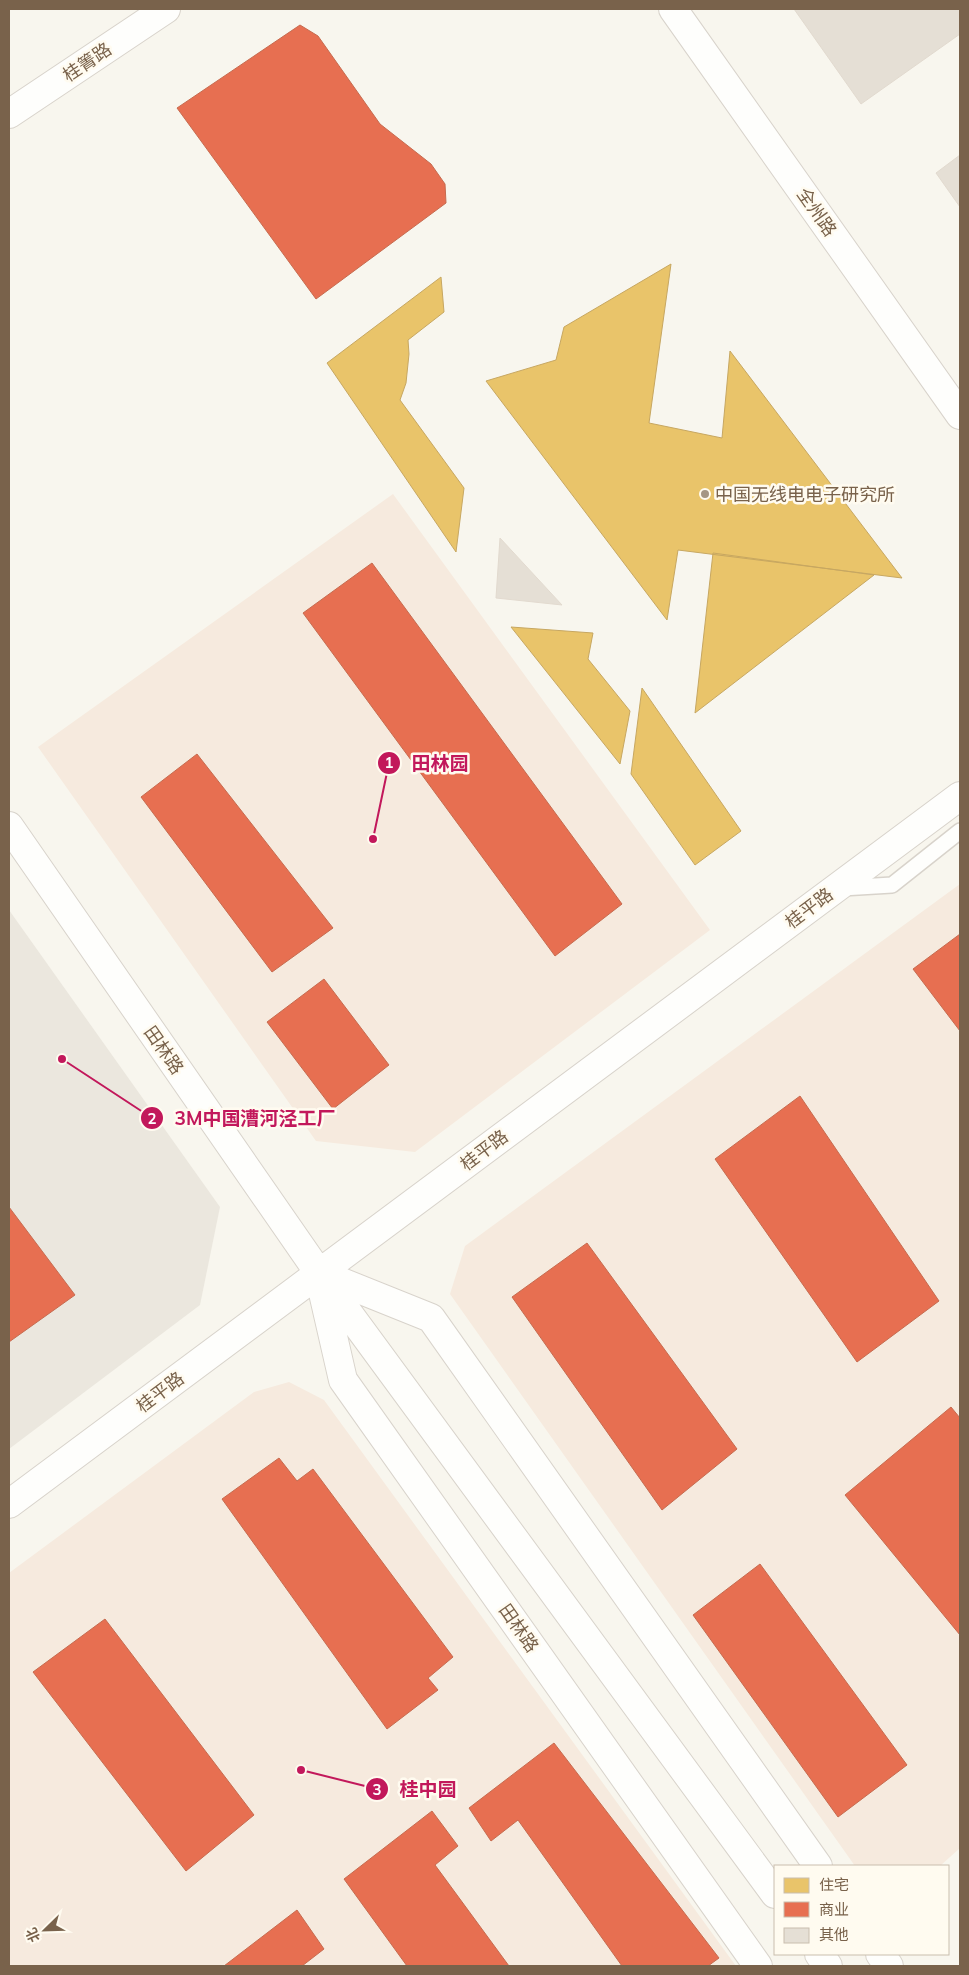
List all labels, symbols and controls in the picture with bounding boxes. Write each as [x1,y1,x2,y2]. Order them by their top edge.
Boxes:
street label: 桂箐路 [58,37,116,87]
street label: 全州路 [792,183,842,241]
place label: 中国无线电电子研究所 [715,483,895,506]
marker: 中国无线电电子研究所 [699,488,711,500]
callout: 田林园 [376,746,478,780]
text: 田林园 [411,751,469,775]
text: 1 [384,753,394,772]
street label: 桂平路 [781,883,837,933]
street label: 田林路 [139,1021,189,1079]
callout: 3M中国漕河泾工厂 [139,1101,345,1135]
text: 3M中国漕河泾工厂 [175,1106,335,1130]
text: 2 [147,1109,157,1128]
street label: 桂平路 [456,1125,512,1175]
street label: 桂平路 [132,1367,188,1417]
street label: 田林路 [494,1599,544,1657]
callout: 桂中园 [365,1772,467,1806]
text: 桂中园 [399,1777,457,1801]
text: 3 [372,1780,382,1799]
legend [774,1865,949,1955]
text: 住宅 [819,1875,849,1894]
text: 商业 [819,1900,849,1919]
north arrow [20,1905,70,1955]
text: 北 [22,1925,44,1945]
text: 其他 [819,1925,849,1944]

